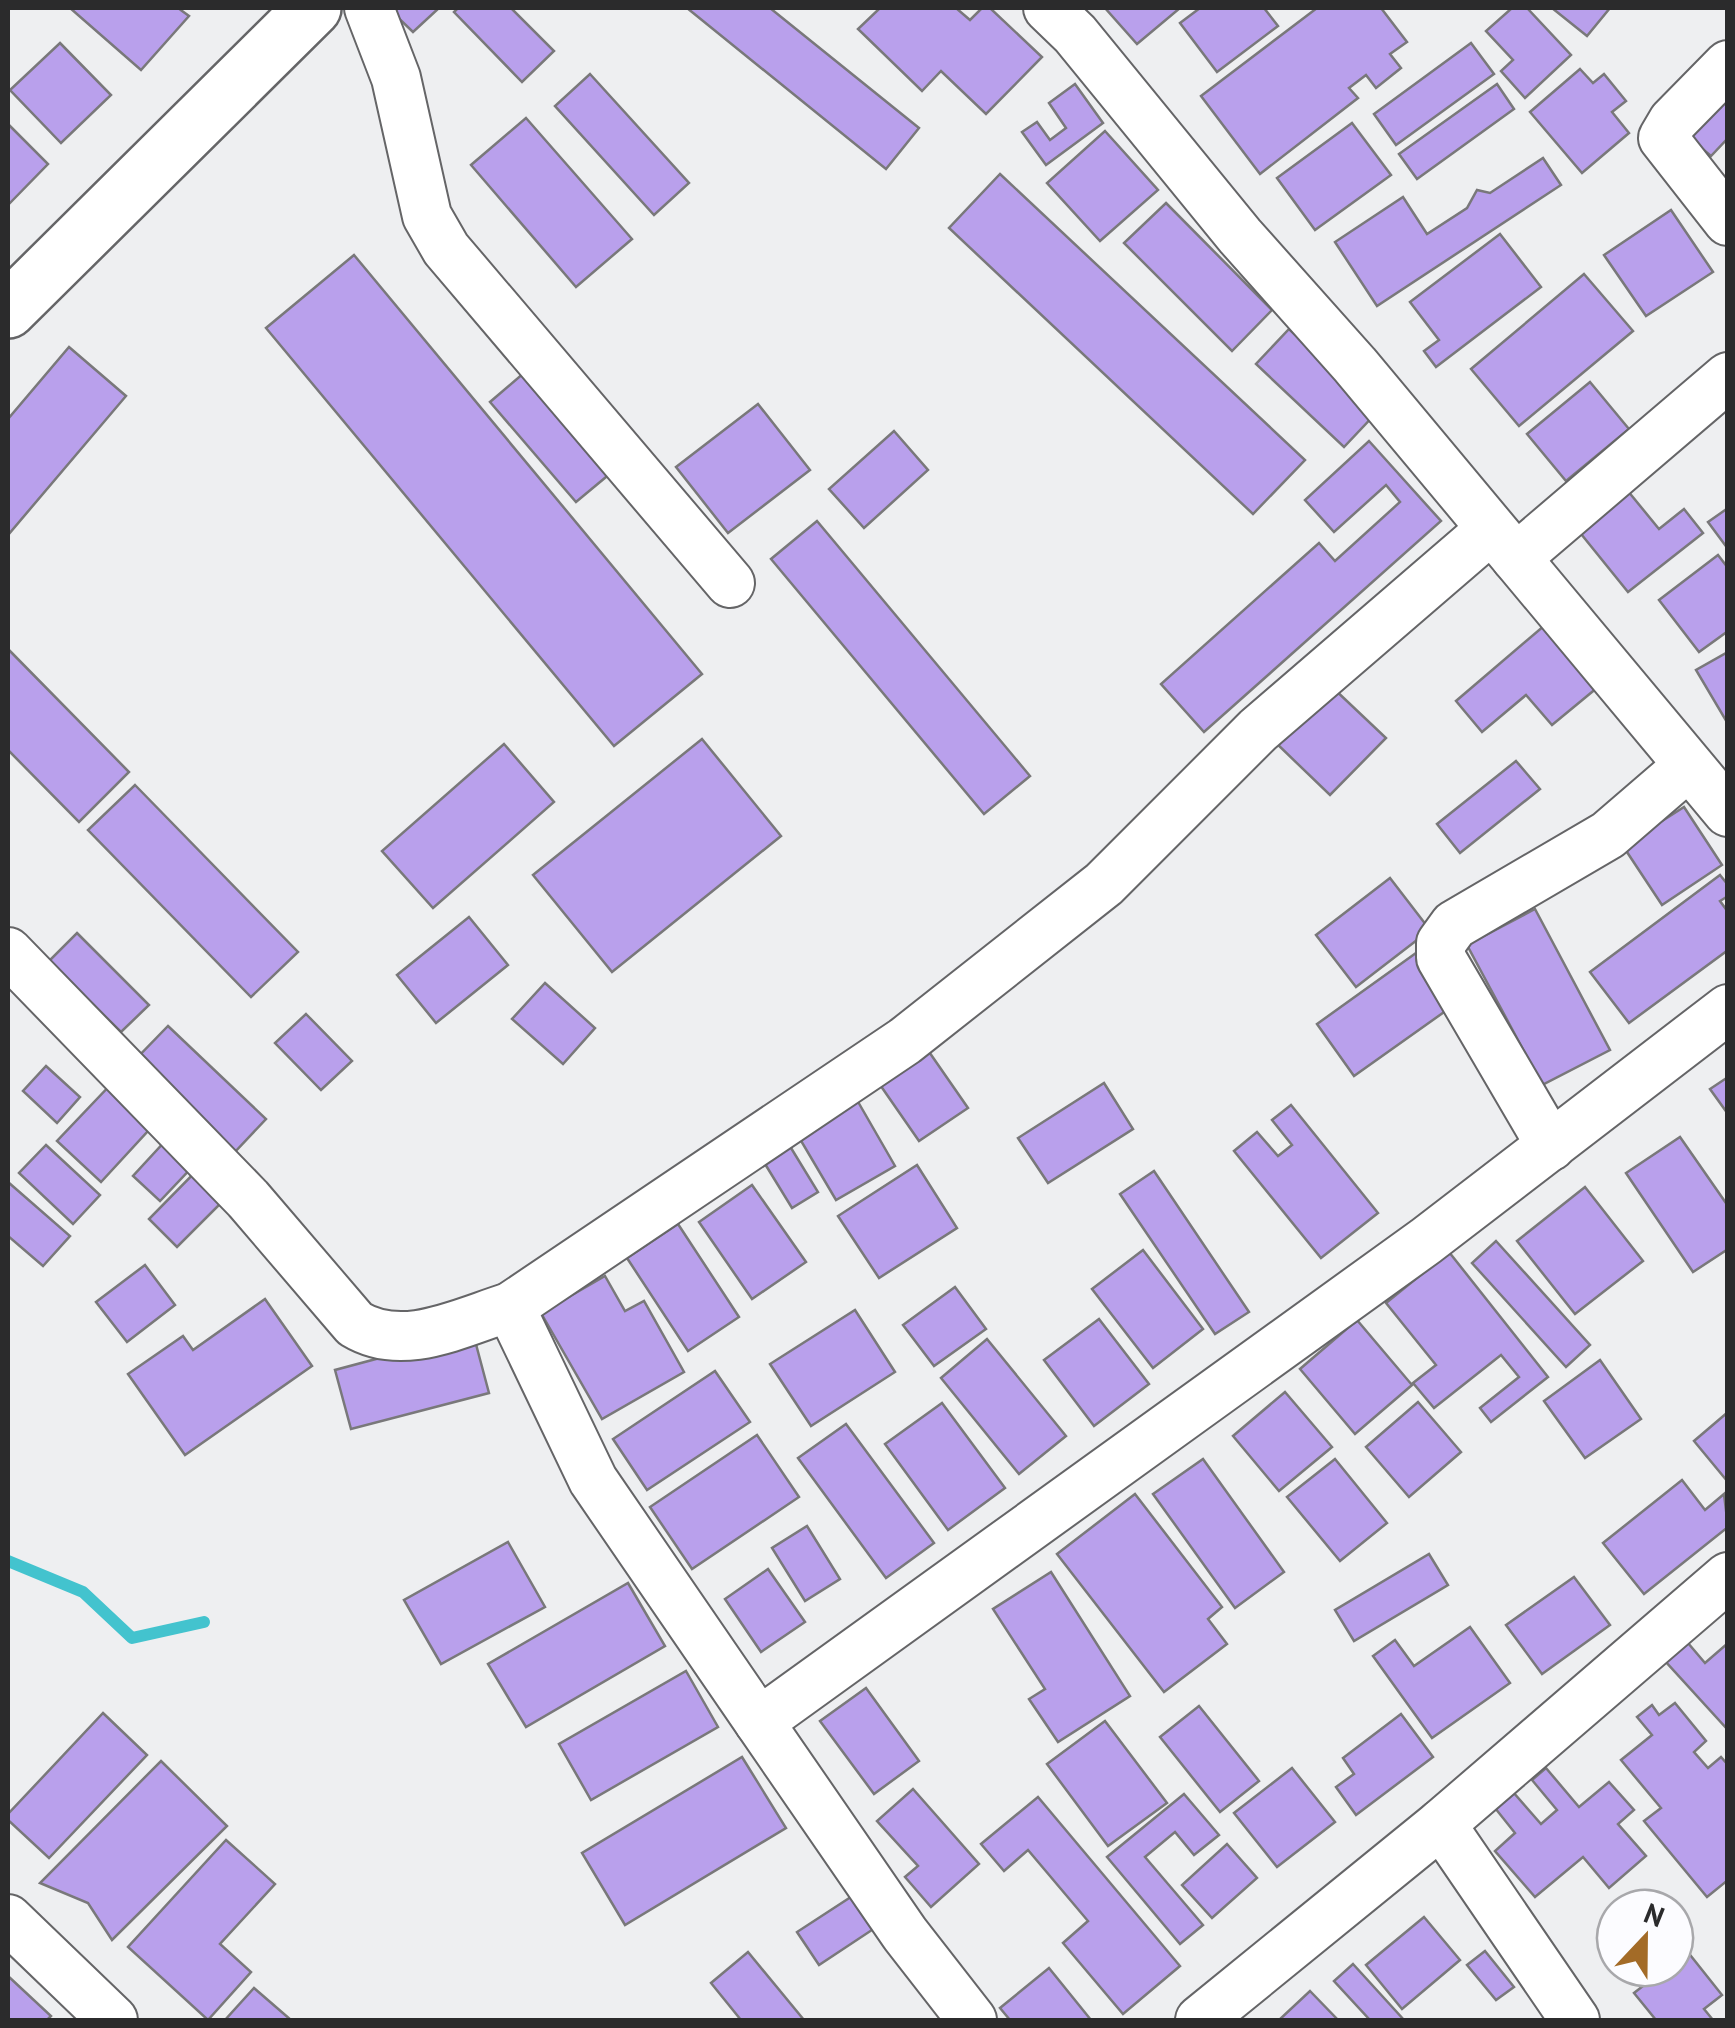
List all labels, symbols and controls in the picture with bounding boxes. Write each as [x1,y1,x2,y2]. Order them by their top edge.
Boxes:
north arrow [1595,1888,1695,1988]
text: N [1639,1894,1670,1935]

